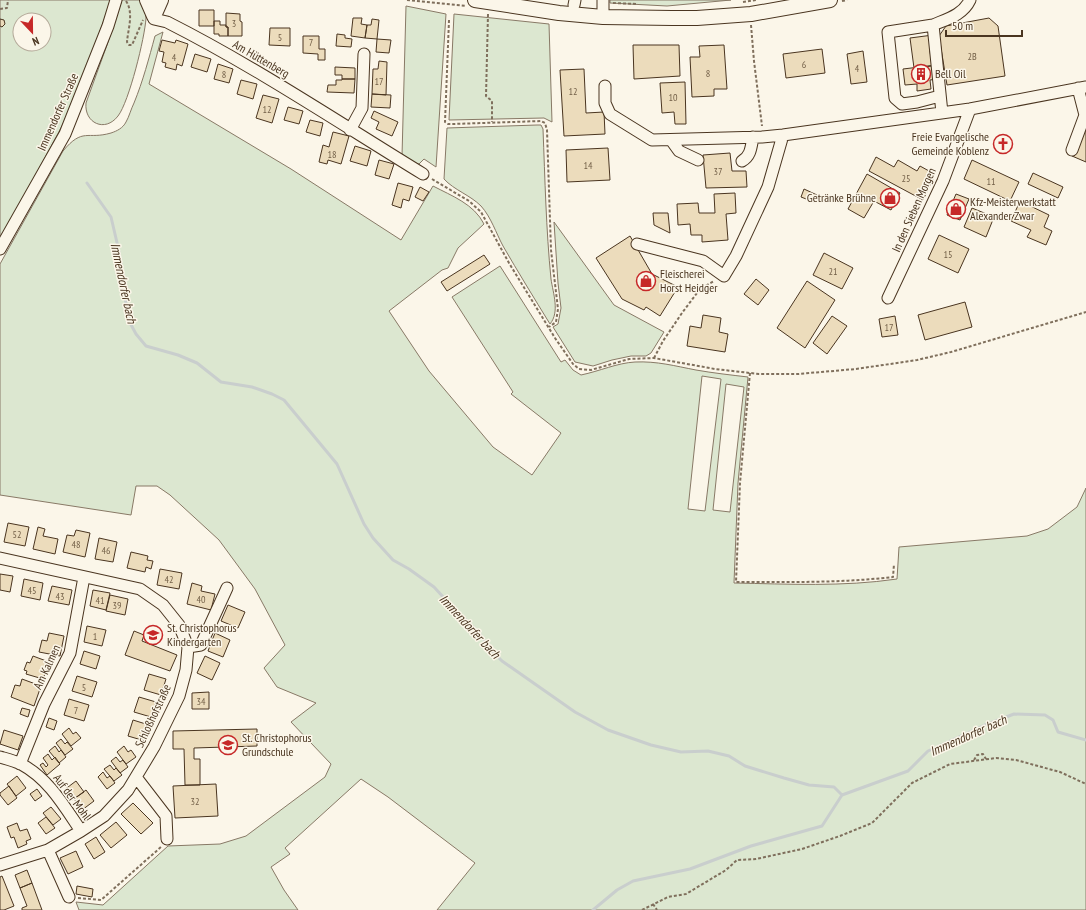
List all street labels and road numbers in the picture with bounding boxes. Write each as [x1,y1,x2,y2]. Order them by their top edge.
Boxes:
street label: Am Hüttenberg [230,36,292,81]
street label: Immendorfer Straße [34,71,81,153]
street label: In den Sieben Morgen [888,165,939,254]
street label: Am Kalmen [30,642,63,691]
street label: Schloßhofstraße [131,682,174,750]
street label: Auf der Mohl [50,771,95,823]

